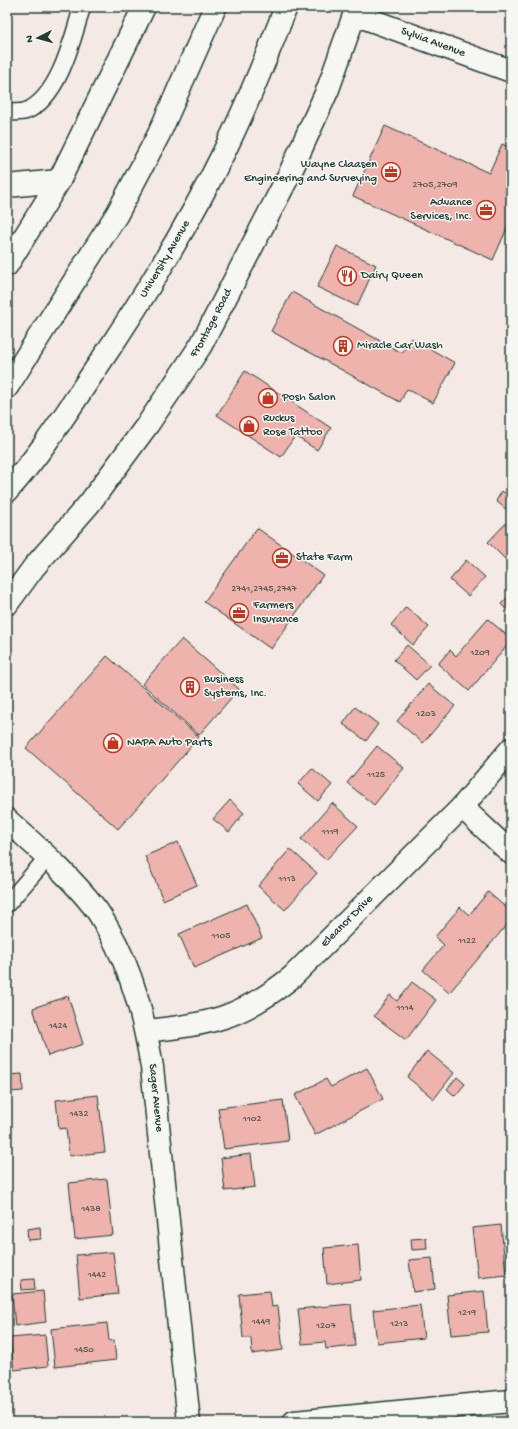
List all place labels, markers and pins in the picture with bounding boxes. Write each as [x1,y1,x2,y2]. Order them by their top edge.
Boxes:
place label: Wayne Claasen Engineering and Surveying [244,158,377,186]
office icon: Wayne Claasen Engineering and Surveying [380,161,402,183]
place label: Advance Services, Inc. [410,196,473,224]
office icon: Advance Services, Inc. [475,199,497,221]
restaurant icon: Dairy Queen [336,265,358,287]
place label: Dairy Queen [360,269,423,283]
building icon: Miracle Car Wash [332,335,354,357]
place label: Miracle Car Wash [357,339,443,353]
shop icon: Posh Salon [257,387,279,409]
place label: Posh Salon [281,391,336,405]
place label: Ruckus Rose Tattoo [263,412,323,440]
shop icon: Ruckus Rose Tattoo [238,415,260,437]
office icon: State Farm [271,547,293,569]
place label: State Farm [296,551,353,565]
place label: Farmers Insurance [252,599,299,627]
office icon: Farmers Insurance [228,602,250,624]
place label: Business Systems, Inc. [203,673,267,701]
building icon: Business Systems, Inc. [179,676,201,698]
shop icon: NAPA Auto Parts [102,732,124,754]
place label: NAPA Auto Parts [127,736,213,750]

